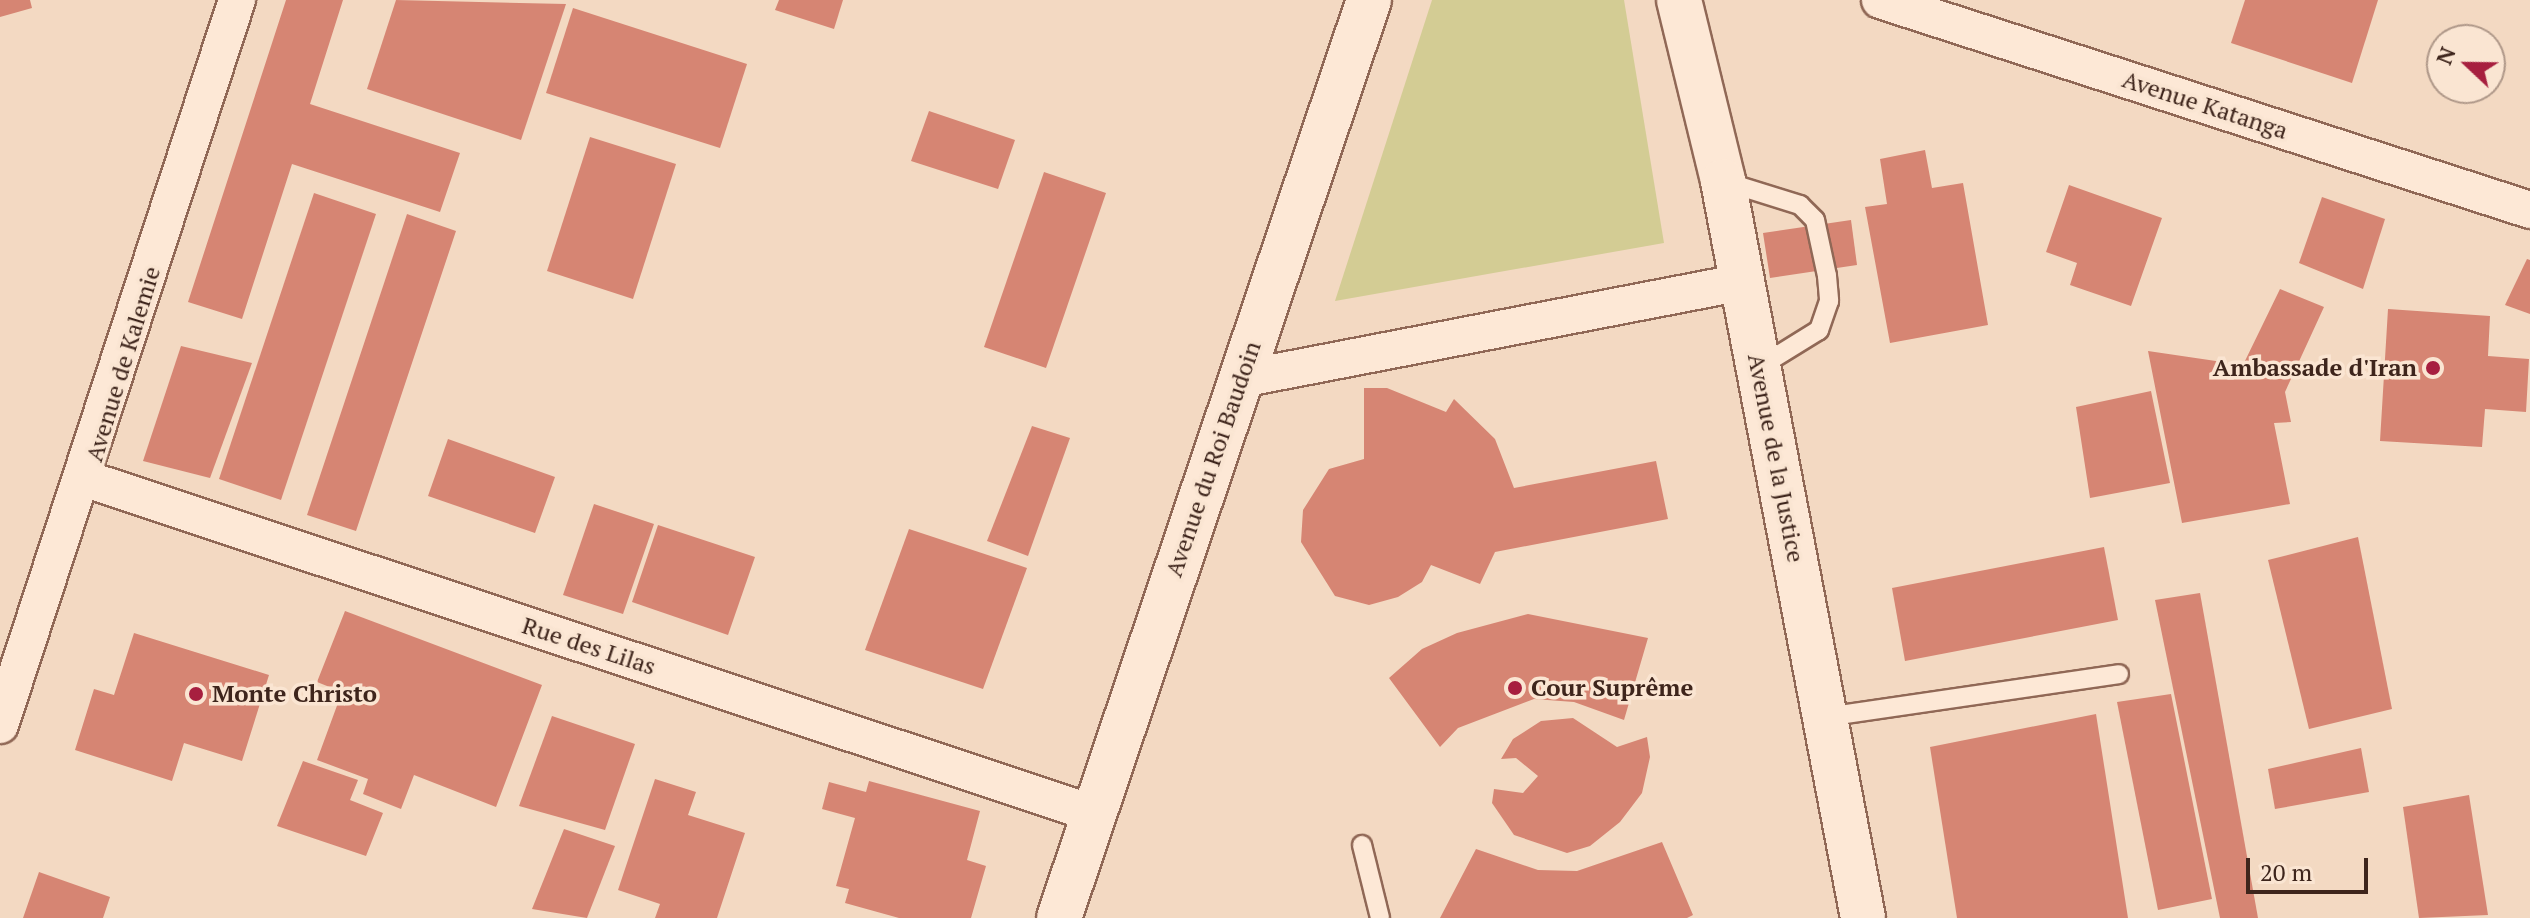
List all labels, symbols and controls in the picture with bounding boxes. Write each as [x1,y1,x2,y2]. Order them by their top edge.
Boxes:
north arrow [2426,24,2506,104]
text: N [2429,42,2462,69]
street label: Avenue Katanga [2119,65,2291,145]
street label: Avenue de Kalemie [80,263,166,465]
street label: Avenue du Roi Baudoin [1159,337,1267,581]
street label: Avenue de la Justice [1742,351,1810,565]
place label: Ambassade d'Iran [2213,354,2417,382]
marker: Ambassade d'Iran [2424,359,2442,377]
street label: Rue des Lilas [519,611,659,681]
place label: Cour Suprême [1531,674,1693,702]
marker: Cour Suprême [1506,679,1524,697]
place label: Monte Christo [212,680,377,708]
marker: Monte Christo [187,685,205,703]
scale bar [2250,842,2372,892]
text: 20 m [2260,856,2312,888]

